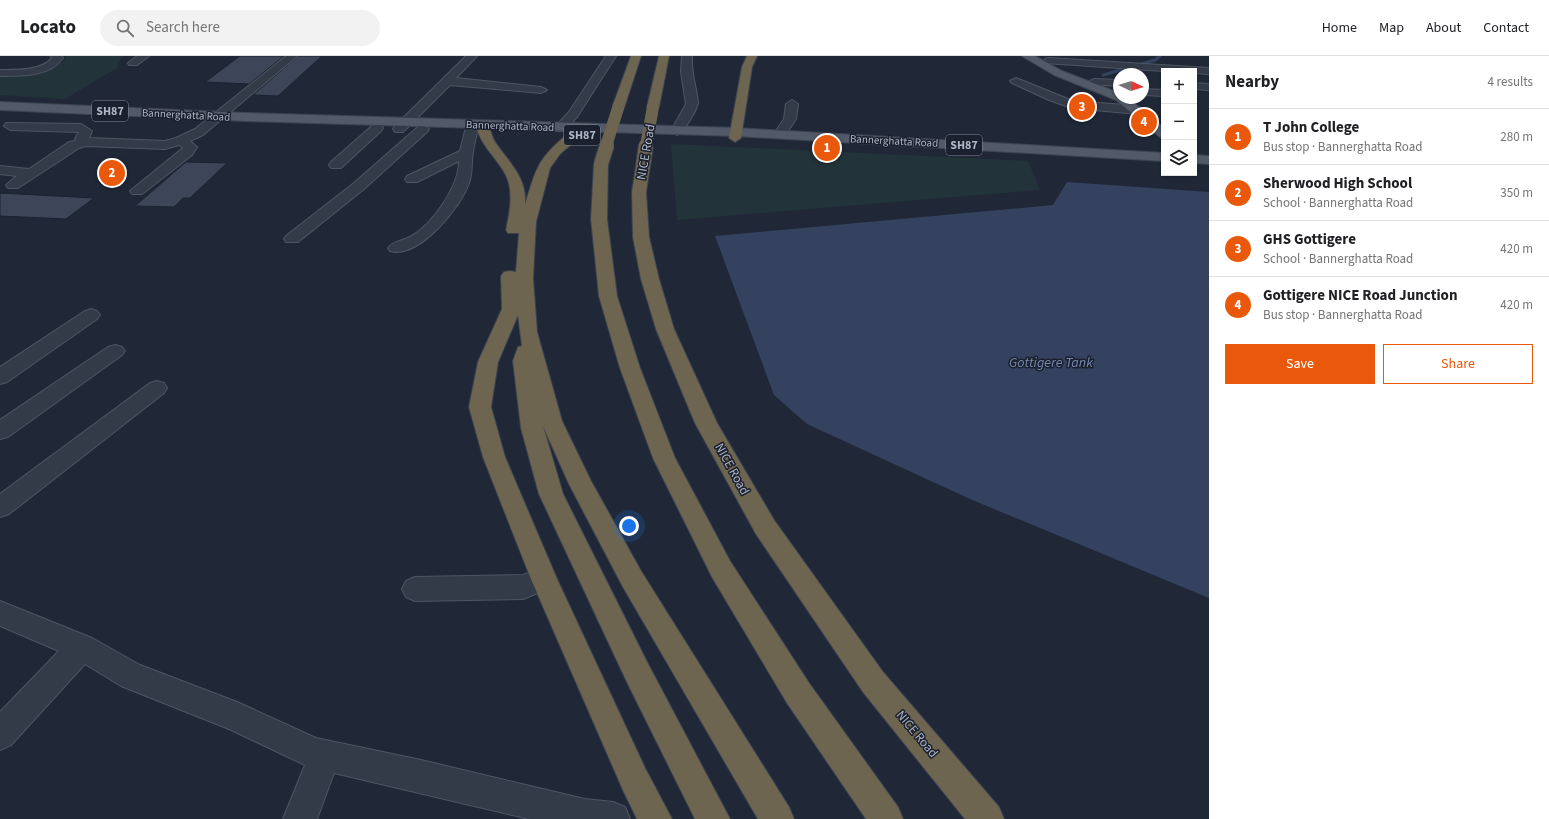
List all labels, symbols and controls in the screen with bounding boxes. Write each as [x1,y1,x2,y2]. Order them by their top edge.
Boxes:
search box [100,10,380,46]
text: Locato [20,14,76,41]
icon: search [114,17,136,39]
text: Search here [146,17,220,38]
text: Home [1322,18,1357,38]
text: Map [1379,18,1404,38]
text: About [1426,18,1461,38]
text: Contact [1483,18,1529,38]
north arrow [1113,68,1149,104]
map controls [1161,68,1197,176]
button: + [1161,68,1197,104]
text: Nearby [1225,70,1279,94]
text: 4 results [1488,73,1533,91]
pin: 3 [1069,92,1095,122]
road number: SH87 [92,101,128,121]
button: − [1161,104,1197,140]
street label: Bannerghatta Road [141,105,231,125]
pin: 4 [1131,107,1157,137]
street label: Bannerghatta Road [466,117,554,135]
text: T John College [1263,117,1359,138]
street label: NICE Road [632,123,660,181]
road number: SH87 [564,125,600,145]
text: 1 [1235,128,1241,146]
text: 280 m [1500,128,1533,146]
street label: Bannerghatta Road [849,131,939,151]
pin: 1 [814,133,840,163]
road number: SH87 [946,135,982,155]
text: Bus stop · Bannerghatta Road [1263,138,1422,156]
button: layers [1161,140,1197,176]
pin: 2 [99,158,125,188]
text: Sherwood High School [1263,173,1412,194]
text: 2 [1235,184,1241,202]
text: 350 m [1500,184,1533,202]
text: School · Bannerghatta Road [1263,194,1413,212]
text: GHS Gottigere [1263,229,1356,250]
text: 3 [1235,240,1241,258]
text: 420 m [1500,240,1533,258]
text: School · Bannerghatta Road [1263,250,1413,268]
text: Gottigere NICE Road Junction [1263,285,1457,306]
text: 4 [1235,296,1241,314]
text: 420 m [1500,296,1533,314]
text: Bus stop · Bannerghatta Road [1263,306,1422,324]
button: Save [1225,344,1375,384]
button: Share [1383,344,1533,384]
water label: Gottigere Tank [1009,353,1093,373]
street label: NICE Road [710,440,754,498]
your location [619,516,639,536]
street label: NICE Road [892,707,942,761]

